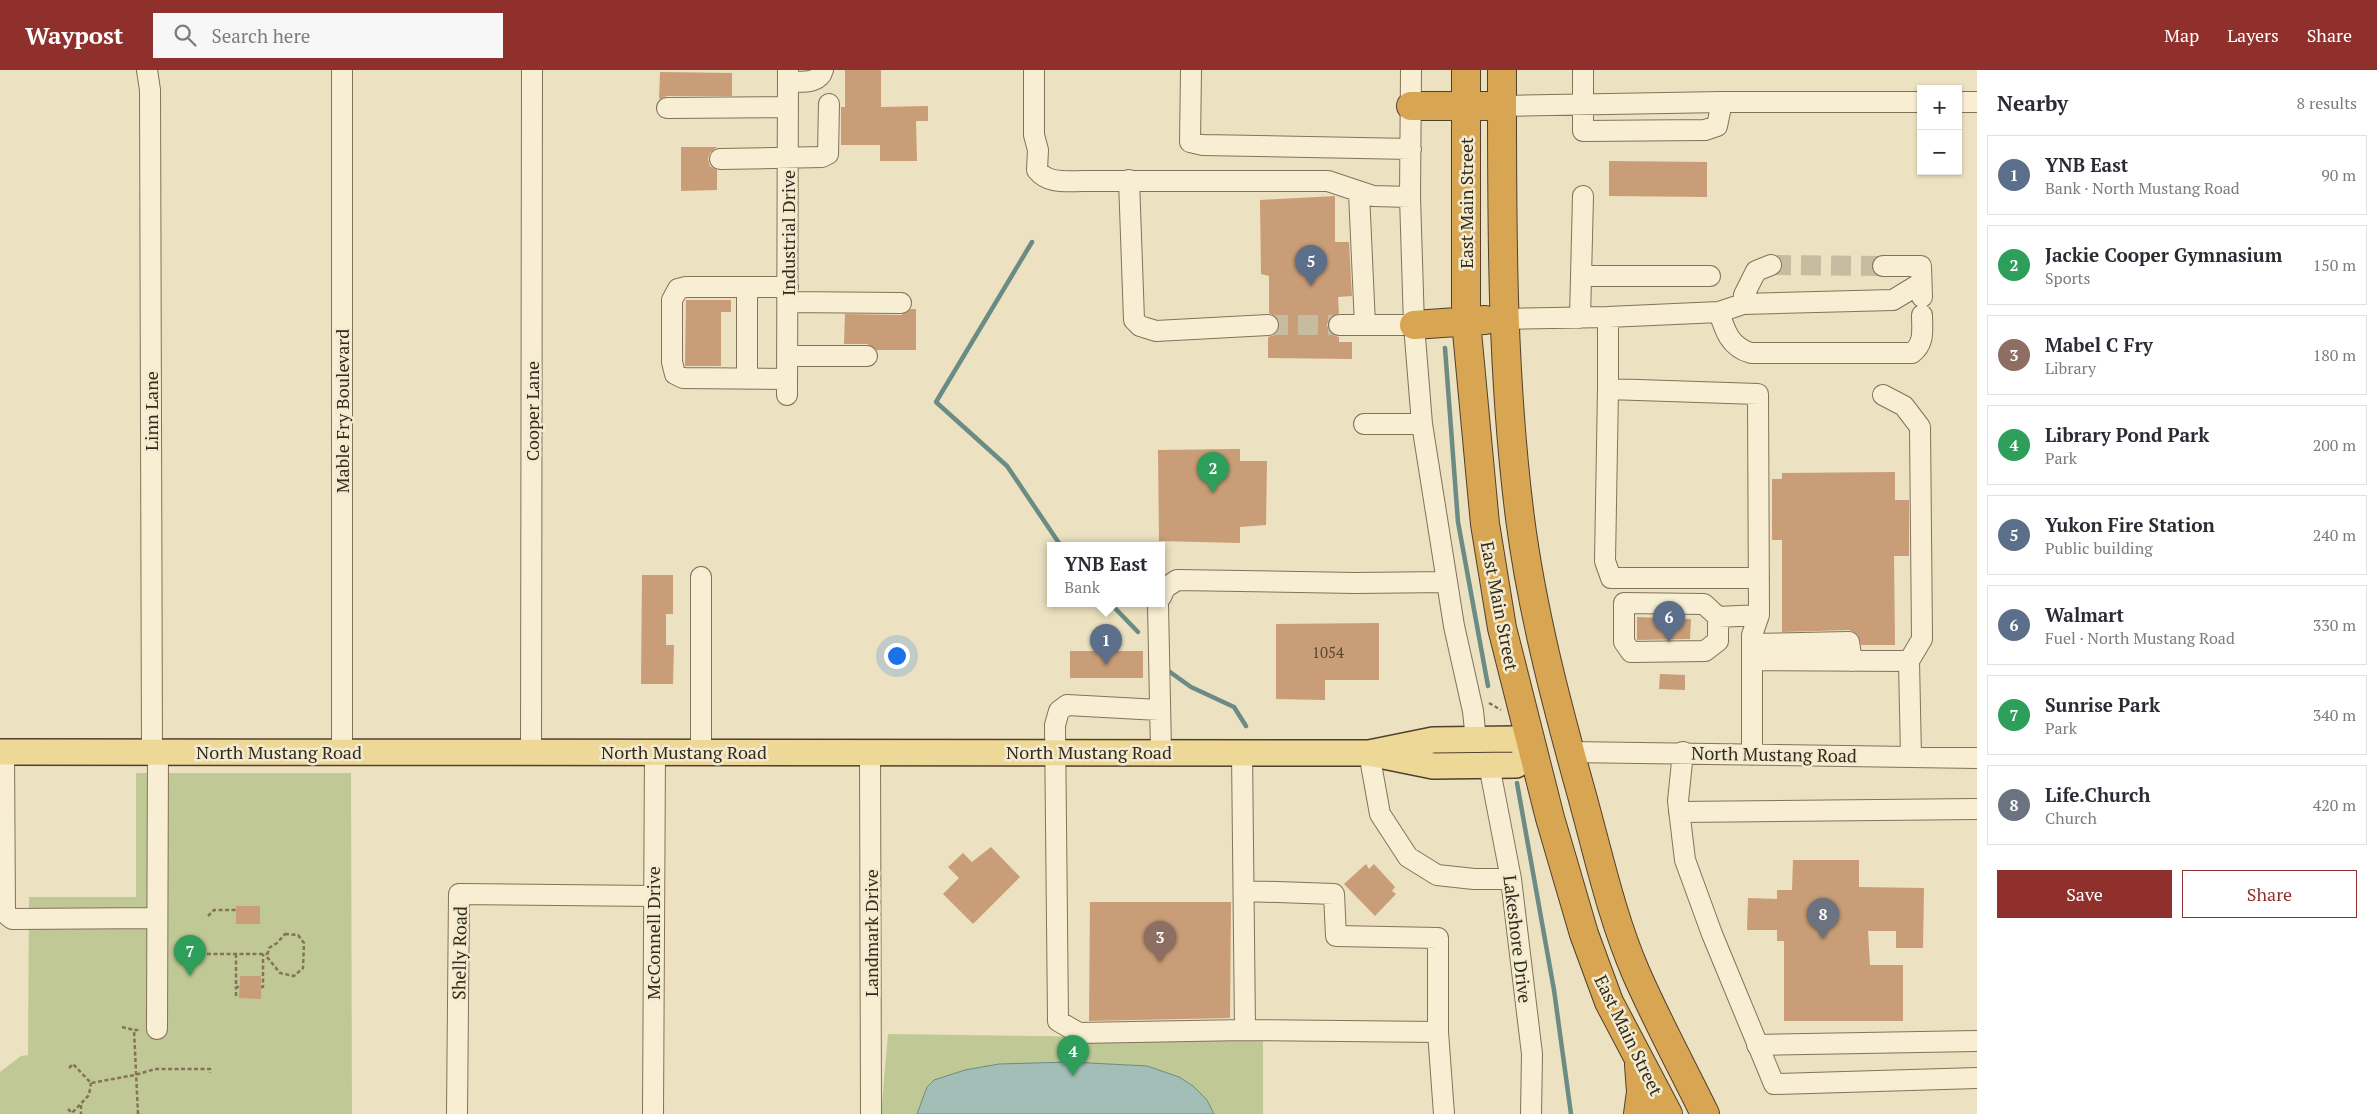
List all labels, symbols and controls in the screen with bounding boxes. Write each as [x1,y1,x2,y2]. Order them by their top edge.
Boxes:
search box [153,13,503,58]
text: Waypost [25,19,123,51]
icon: search [171,21,199,49]
text: Search here [211,23,310,48]
text: Map [2164,23,2199,47]
text: Layers [2227,23,2279,47]
text: Share [2307,23,2352,47]
map controls [1917,85,1962,175]
button: + [1917,85,1962,130]
text: Nearby [1997,89,2068,117]
text: 8 results [2297,92,2357,114]
button: − [1917,130,1962,175]
street label: East Main Street [1454,137,1478,269]
text: YNB East [2045,152,2128,177]
text: 1 [2009,164,2019,186]
text: 90 m [2321,164,2356,186]
street label: Industrial Drive [776,170,800,296]
text: Bank · North Mustang Road [2045,177,2240,199]
text: Jackie Cooper Gymnasium [2045,242,2282,267]
pin: 5 [1295,245,1327,286]
text: 2 [2009,254,2019,276]
text: 150 m [2313,254,2356,276]
text: Sports [2045,267,2091,289]
street label: Mable Fry Boulevard [330,329,354,493]
text: Mabel C Fry [2045,332,2153,357]
text: 3 [2009,344,2019,366]
text: 180 m [2313,344,2356,366]
text: Library [2045,357,2096,379]
street label: Cooper Lane [520,361,544,461]
street label: Linn Lane [139,371,163,451]
text: Library Pond Park [2045,422,2209,447]
text: 4 [2009,434,2019,456]
text: 200 m [2313,434,2356,456]
text: Park [2045,447,2077,469]
pin: 2 [1197,452,1229,493]
text: Yukon Fire Station [2045,512,2215,537]
text: 5 [2009,524,2019,546]
text: 240 m [2313,524,2356,546]
text: Public building [2045,537,2153,559]
street label: East Main Street [1476,539,1524,673]
popup [1047,542,1165,607]
text: YNB East [1064,551,1148,576]
text: Bank [1064,576,1100,598]
pin: 6 [1653,601,1685,642]
text: Walmart [2045,602,2124,627]
text: 6 [2009,614,2019,636]
text: 330 m [2313,614,2356,636]
pin: 1 [1090,624,1122,665]
text: Fuel · North Mustang Road [2045,627,2235,649]
house number: 1054 [1312,642,1344,662]
your location [884,643,910,669]
text: Sunrise Park [2045,692,2160,717]
text: 7 [2009,704,2019,726]
text: 340 m [2313,704,2356,726]
text: Park [2045,717,2077,739]
street label: North Mustang Road [196,740,362,764]
street label: North Mustang Road [601,740,767,764]
street label: North Mustang Road [1006,740,1172,764]
street label: North Mustang Road [1691,741,1857,767]
text: Life.Church [2045,782,2150,807]
text: 8 [2009,794,2019,816]
text: 420 m [2313,794,2356,816]
text: Church [2045,807,2097,829]
street label: McConnell Drive [641,866,665,1000]
street label: Landmark Drive [859,869,883,997]
button: Save [1997,870,2172,918]
button: Share [2182,870,2357,918]
street label: Lakeshore Drive [1498,874,1538,1004]
pin: 8 [1807,898,1839,939]
street label: Shelly Road [446,906,472,1000]
pin: 3 [1144,921,1176,962]
pin: 7 [174,935,206,976]
street label: East Main Street [1589,971,1669,1100]
pin: 4 [1057,1035,1089,1076]

